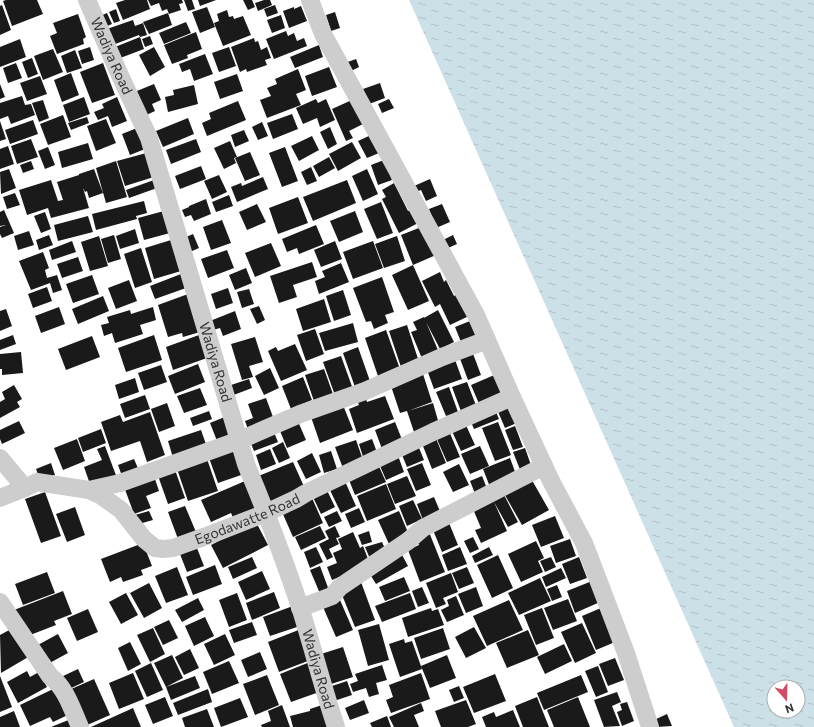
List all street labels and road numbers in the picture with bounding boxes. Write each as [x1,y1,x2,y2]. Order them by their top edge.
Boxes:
street label: Wadiya Road [88,15,137,97]
street label: Wadiya Road [196,320,236,404]
street label: Egodawatte Road [192,489,302,548]
street label: Wadiya Road [299,627,339,711]

